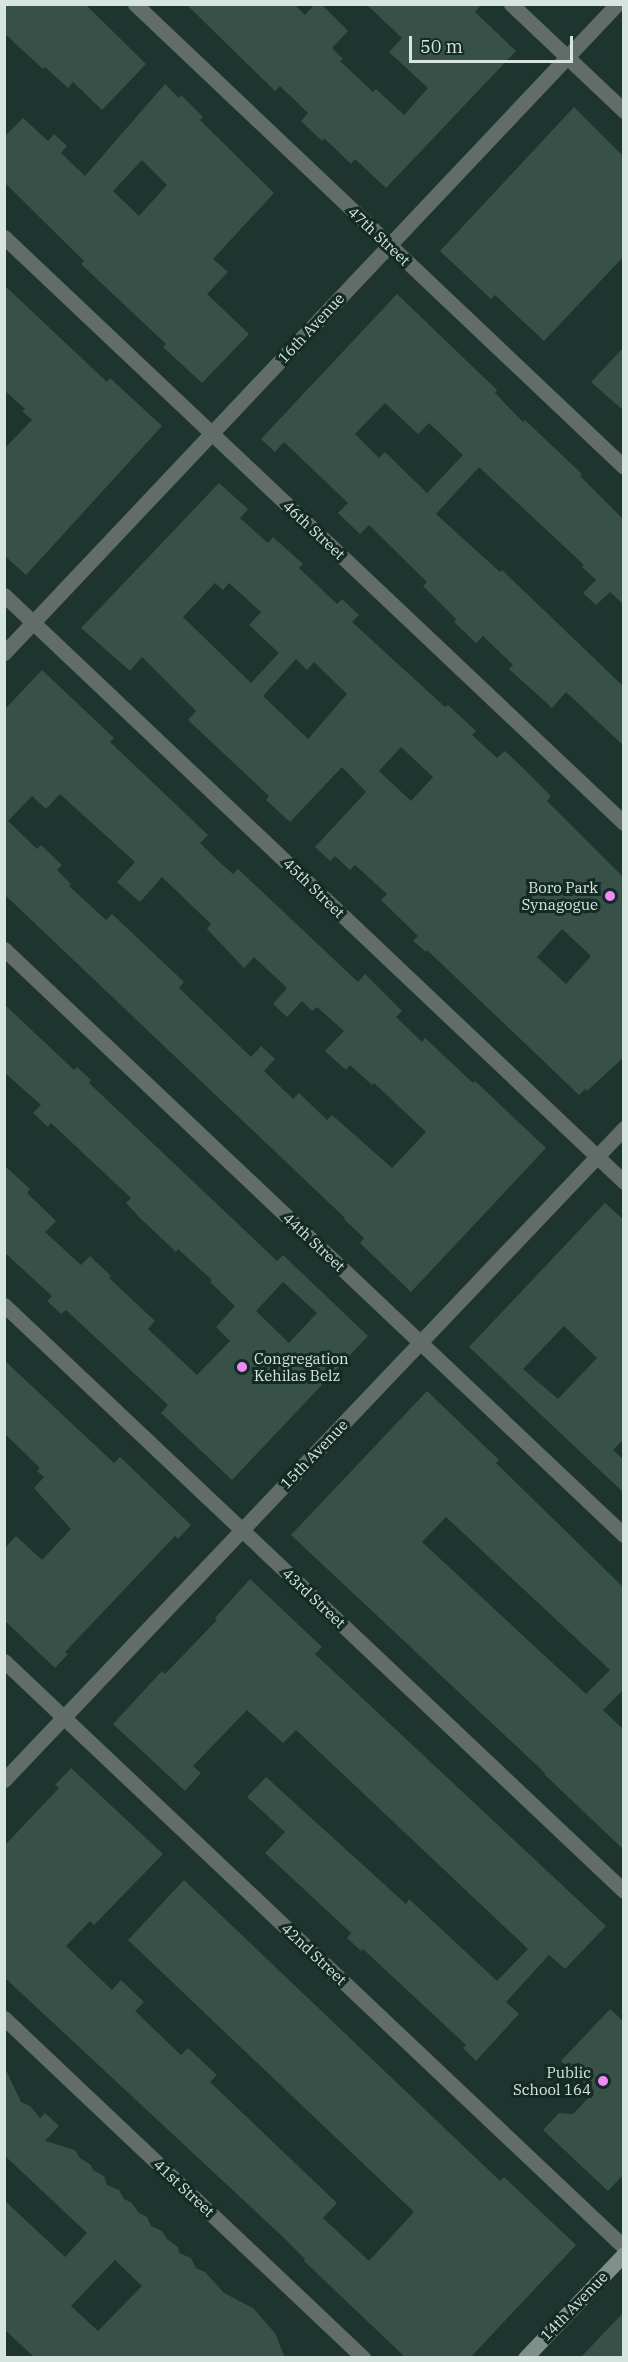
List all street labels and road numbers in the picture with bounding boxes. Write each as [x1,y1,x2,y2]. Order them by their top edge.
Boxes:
street label: 47th Street [344,203,414,269]
street label: 16th Avenue [274,289,348,367]
street label: 46th Street [279,497,349,563]
street label: 45th Street [280,854,348,922]
street label: 44th Street [279,1209,349,1275]
street label: 15th Avenue [277,1416,351,1492]
street label: 43rd Street [279,1564,349,1632]
street label: 42nd Street [278,1919,350,1989]
street label: 41st Street [150,2155,218,2221]
street label: 14th Avenue [537,2268,611,2344]

